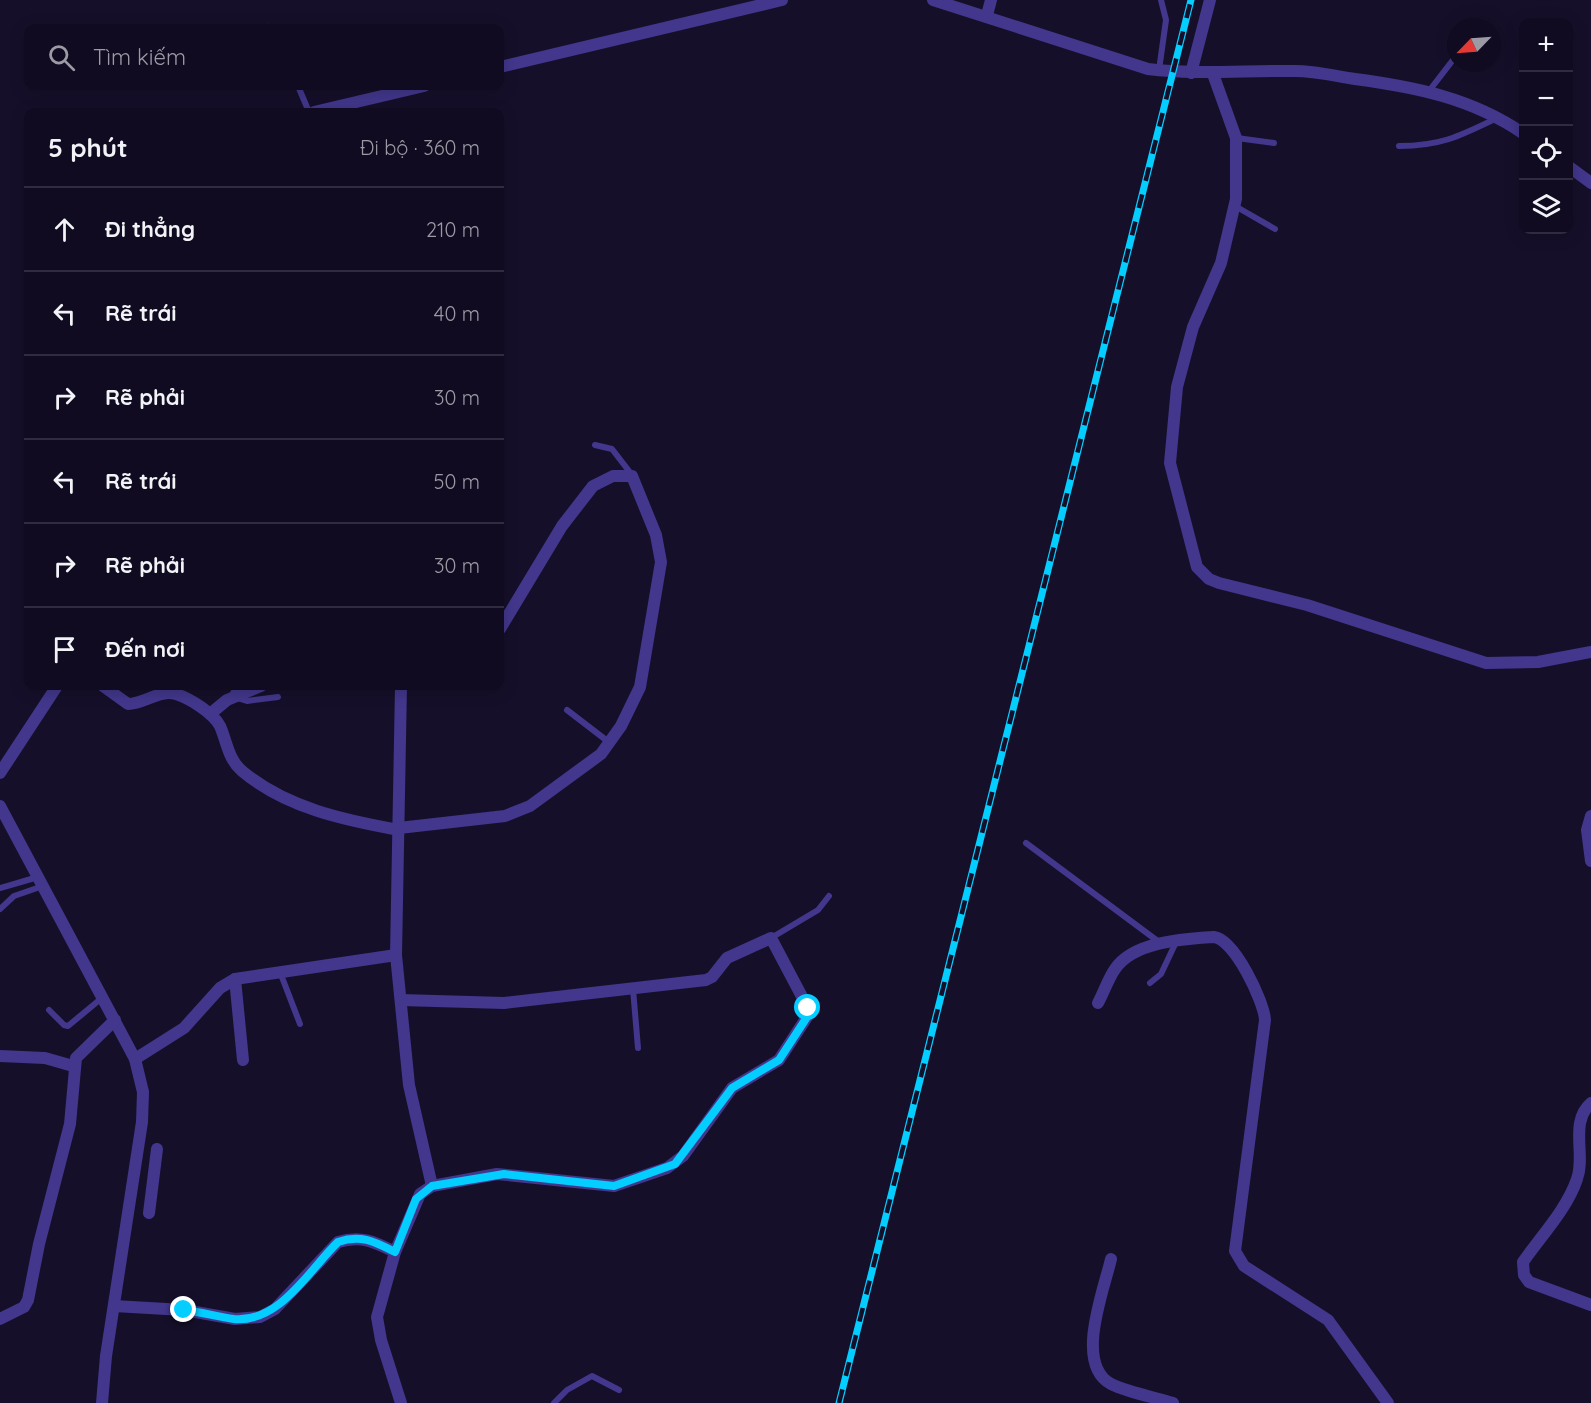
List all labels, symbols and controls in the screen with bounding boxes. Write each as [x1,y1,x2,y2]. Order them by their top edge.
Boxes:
north arrow [1447,18,1501,72]
map controls [1519,18,1573,234]
button: + [1519,18,1573,72]
search box [24,24,504,90]
icon: search [45,41,78,74]
text: Tìm kiếm [93,43,186,71]
button: − [1519,72,1573,126]
button: locate [1519,126,1573,180]
text: 5 phút [48,131,128,164]
text: Đi bộ · 360 m [360,135,480,160]
button: layers [1519,180,1573,234]
icon: ahead [48,213,81,246]
text: Đi thẳng [105,215,195,243]
text: 210 m [426,217,480,242]
icon: left [48,297,81,330]
text: Rẽ trái [105,299,176,327]
text: 40 m [434,301,480,326]
icon: right [48,381,81,414]
text: Rẽ phải [105,383,185,411]
text: 30 m [434,385,480,410]
icon: left [48,465,81,498]
text: Rẽ trái [105,467,176,495]
text: 50 m [434,469,480,494]
icon: right [48,549,81,582]
text: Rẽ phải [105,551,185,579]
text: 30 m [434,553,480,578]
icon: arrive [48,633,81,666]
text: Đến nơi [105,635,185,663]
route start [794,994,820,1020]
route end [170,1296,196,1322]

